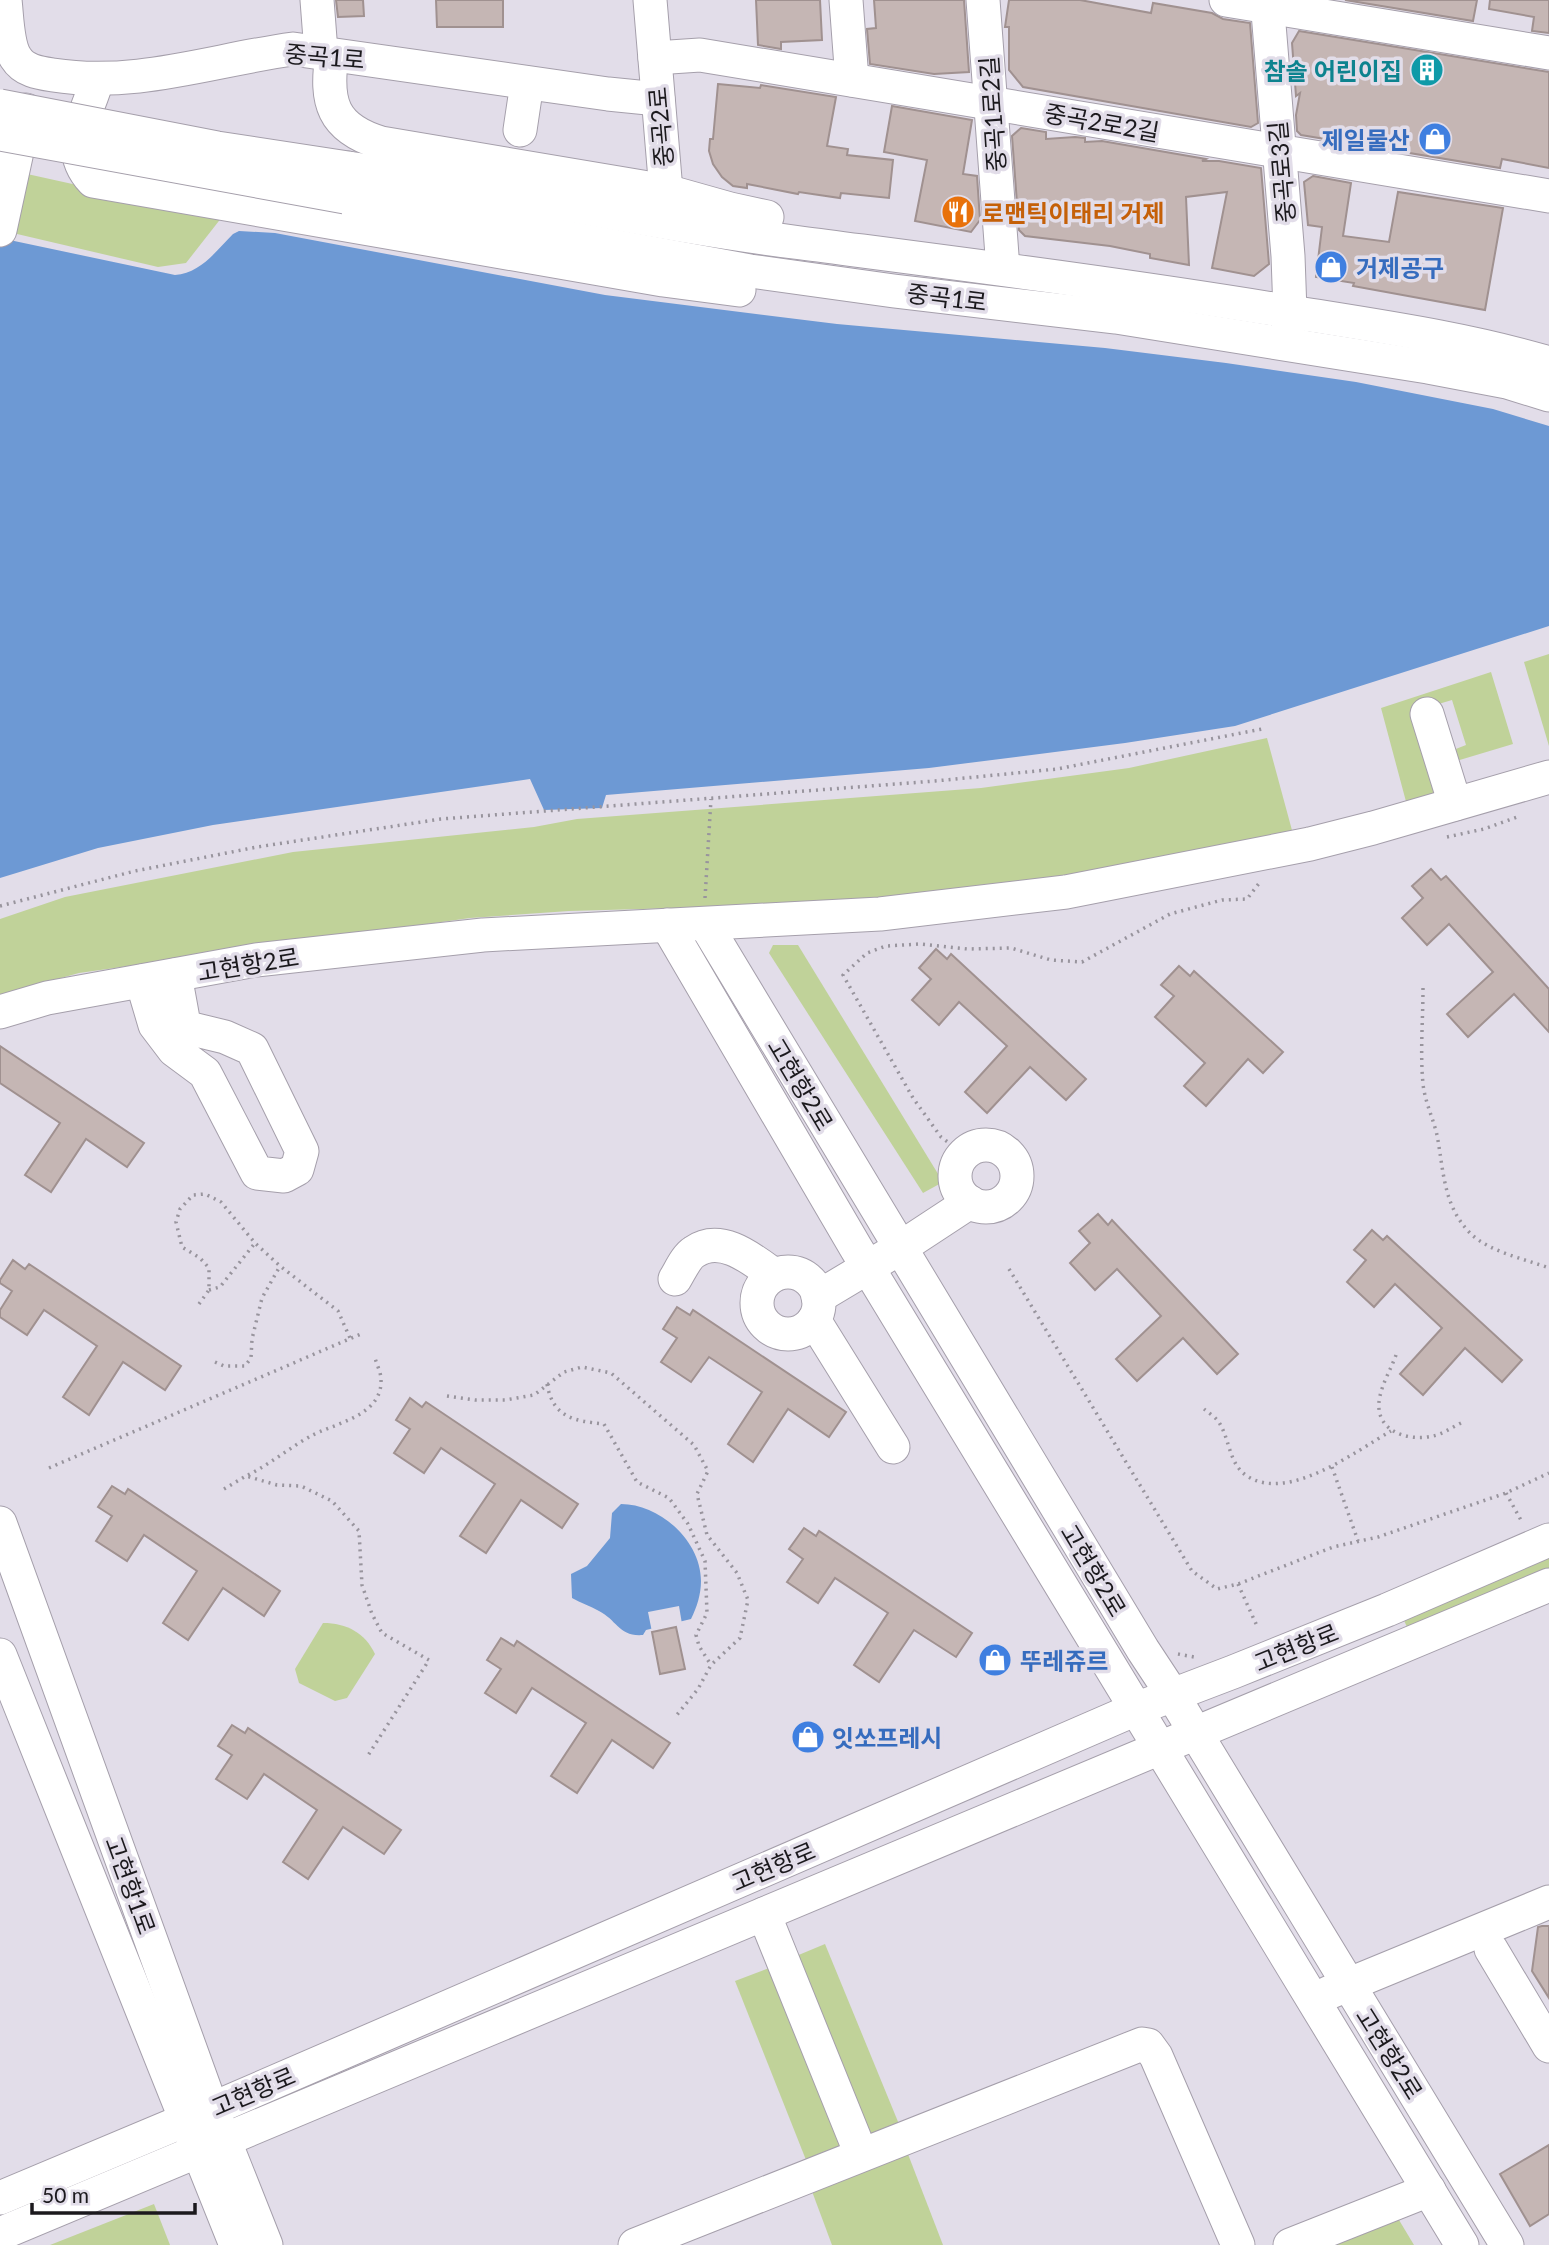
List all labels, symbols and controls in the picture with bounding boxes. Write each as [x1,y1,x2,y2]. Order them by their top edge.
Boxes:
street label: 중곡1로 [284,38,366,74]
building icon: 참솔 어린이집 [1408,51,1446,89]
street label: 중곡1로2길 [973,55,1011,173]
place label: 참솔 어린이집 [1264,56,1402,85]
street label: 중곡2로 [642,86,678,168]
street label: 중곡2로2길 [1042,98,1162,146]
street label: 중곡로3길 [1262,120,1300,224]
shop icon: 제일물산 [1416,120,1454,158]
place label: 제일물산 [1322,125,1410,154]
restaurant icon: 로맨틱이태리 거제 [939,193,977,231]
place label: 로맨틱이태리 거제 [982,198,1164,227]
shop icon: 거제공구 [1312,248,1350,286]
place label: 거제공구 [1356,253,1444,282]
street label: 중곡1로 [905,278,989,316]
street label: 고현항2로 [195,942,301,986]
street label: 고현항2로 [762,1033,840,1135]
street label: 고현항2로 [1055,1519,1133,1621]
street label: 고현항로 [1250,1617,1342,1677]
shop icon: 뚜레쥬르 [976,1641,1014,1679]
place label: 뚜레쥬르 [1020,1646,1108,1675]
shop icon: 잇쏘프레시 [789,1718,827,1756]
place label: 잇쏘프레시 [832,1723,942,1752]
street label: 고현항1로 [100,1832,162,1938]
street label: 고현항로 [727,1835,819,1897]
street label: 고현항2로 [1351,2002,1429,2104]
street label: 고현항로 [207,2060,299,2122]
scale bar [32,2172,194,2216]
text: 50 m [42,2182,89,2207]

